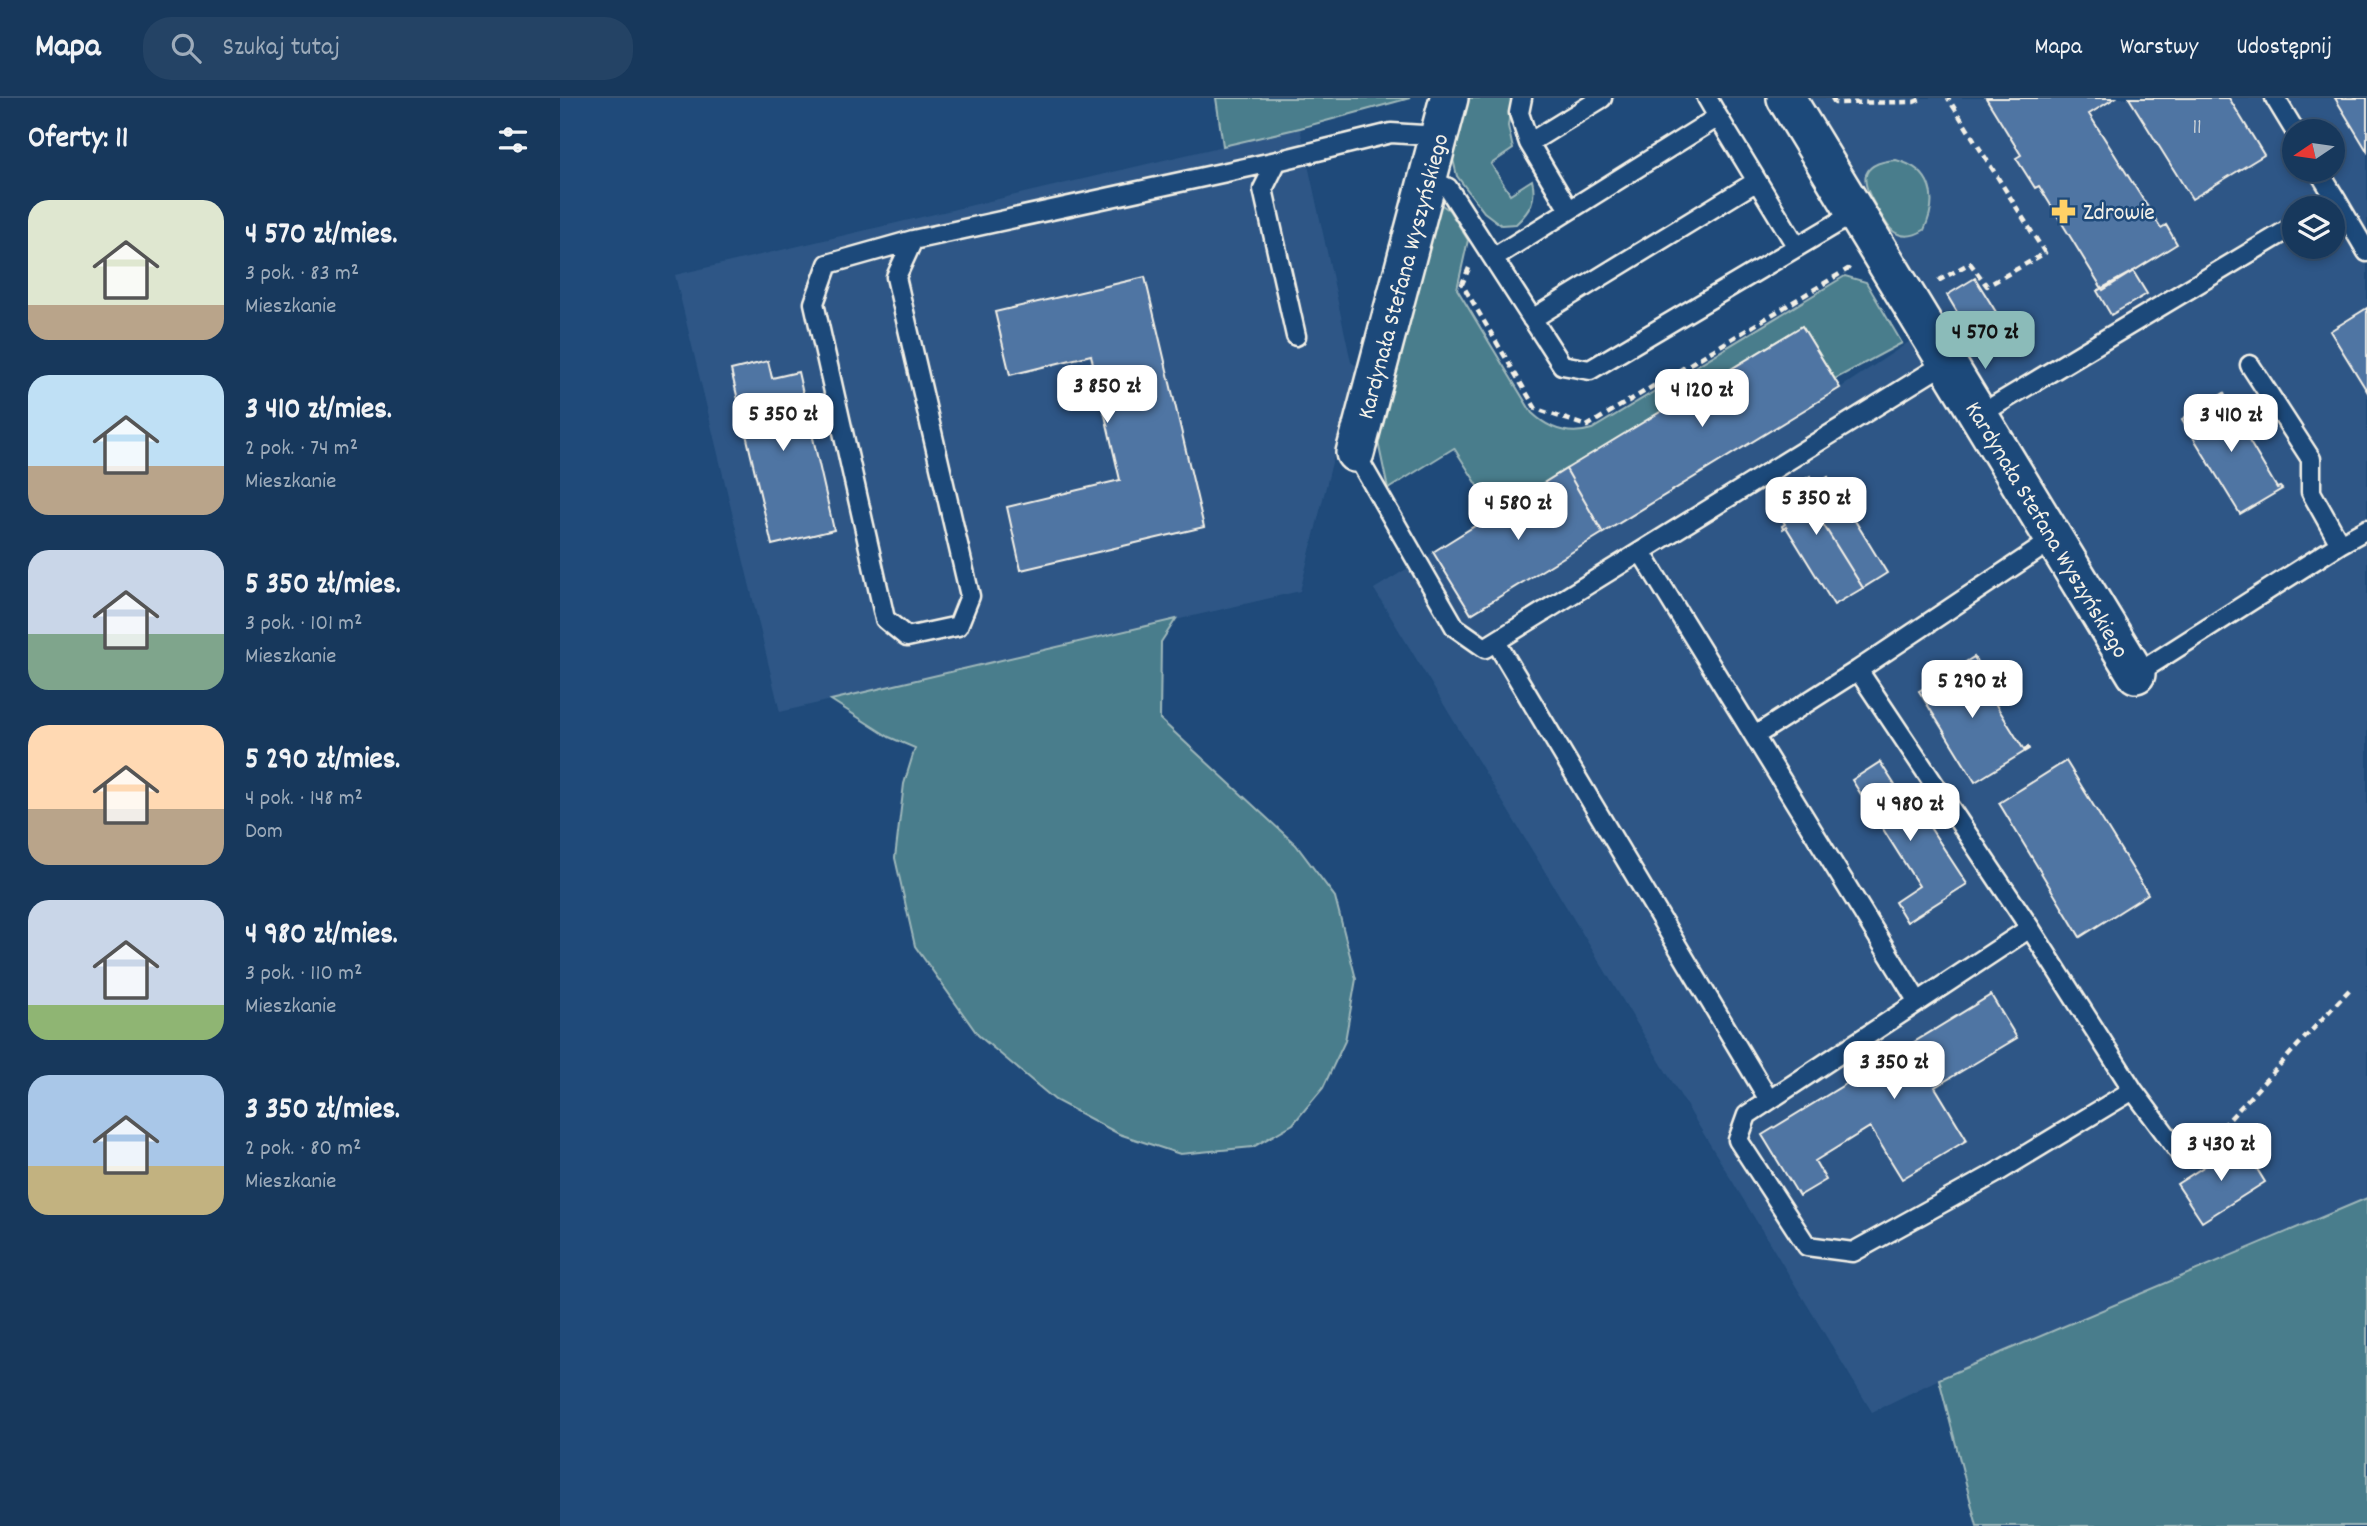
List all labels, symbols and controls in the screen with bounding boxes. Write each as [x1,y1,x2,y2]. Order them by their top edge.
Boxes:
search box [143,17,633,80]
text: Mapa [35,25,101,72]
icon: search [167,29,205,67]
text: Szukaj tutaj [223,30,340,67]
text: Mapa [2034,31,2082,65]
text: Warstwy [2120,31,2198,65]
text: Udostępnij [2236,31,2332,65]
house number: 11 [2192,114,2202,144]
text: Oferty: 11 [28,119,128,162]
north arrow [2282,119,2345,182]
map controls [2282,119,2345,259]
icon: filters [494,121,532,159]
street label: Kardynała Stefana Wyszyńskiego [1350,130,1459,423]
button: layers [2282,196,2345,259]
pharmacy icon: Zdrowie [2049,197,2077,225]
place label: Zdrowie [2083,197,2155,231]
text: 4 570 zł/mies. [245,215,397,258]
icon: home [84,228,168,312]
text: 3 pok. · 83 m² [245,258,359,291]
text: Mieszkanie [245,291,336,324]
pin: 4 570 zł [1913,312,2057,371]
text: 4 570 zł [1952,317,2018,350]
pin: 3 850 zł [1035,366,1179,425]
pin: 4 120 zł [1630,370,1774,429]
text: 3 850 zł [1073,371,1141,404]
text: 4 120 zł [1671,375,1733,408]
text: 3 410 zł/mies. [245,390,392,433]
pin: 5 350 zł [711,394,855,453]
pin: 3 410 zł [2159,394,2303,454]
street label: Kardynała Stefana Wyszyńskiego [1955,396,2136,666]
text: 5 350 zł [748,399,818,432]
text: 3 410 zł [2200,400,2262,433]
icon: home [84,403,168,487]
text: 2 pok. · 74 m² [245,433,358,466]
text: Mieszkanie [245,466,336,499]
pin: 5 350 zł [1744,478,1888,537]
pin: 4 580 zł [1446,482,1590,542]
text: 5 350 zł [1781,483,1851,516]
text: 4 580 zł [1484,488,1552,521]
text: 5 350 zł/mies. [245,565,401,608]
icon: home [84,578,168,662]
text: 3 pok. · 101 m² [245,608,362,641]
text: Mieszkanie [245,641,336,674]
pin: 5 290 zł [1900,660,2044,720]
text: 5 290 zł [1938,666,2006,699]
text: 5 290 zł/mies. [245,740,400,783]
icon: home [84,753,168,837]
text: 4 pok. · 148 m² [245,783,363,816]
pin: 4 980 zł [1838,784,1982,843]
text: 4 980 zł [1877,789,1943,822]
text: Dom [245,816,283,849]
text: 4 980 zł/mies. [245,915,398,958]
icon: home [84,928,168,1012]
text: 3 pok. · 110 m² [245,958,362,991]
text: Mieszkanie [245,991,336,1024]
pin: 3 350 zł [1822,1042,1966,1101]
text: 3 350 zł [1860,1047,1928,1080]
text: 3 350 zł/mies. [245,1090,400,1133]
icon: home [84,1103,168,1187]
pin: 3 430 zł [2149,1124,2293,1183]
text: 3 430 zł [2187,1129,2255,1162]
text: 2 pok. · 80 m² [245,1133,361,1166]
text: Mieszkanie [245,1166,336,1199]

